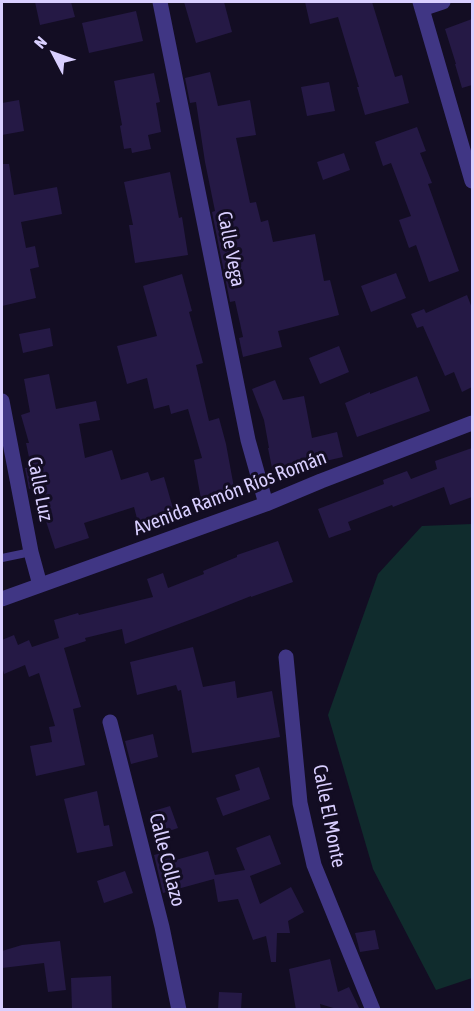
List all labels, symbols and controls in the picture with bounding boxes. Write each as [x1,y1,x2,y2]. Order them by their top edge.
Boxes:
north arrow [24,24,84,84]
text: N [31,33,50,52]
street label: Calle Vega [212,209,250,289]
street label: Avenida Ramón Ríos Román [130,445,330,541]
street label: Calle Luz [22,455,58,523]
street label: Calle El Monte [307,763,351,869]
street label: Calle Collazo [144,811,190,909]

